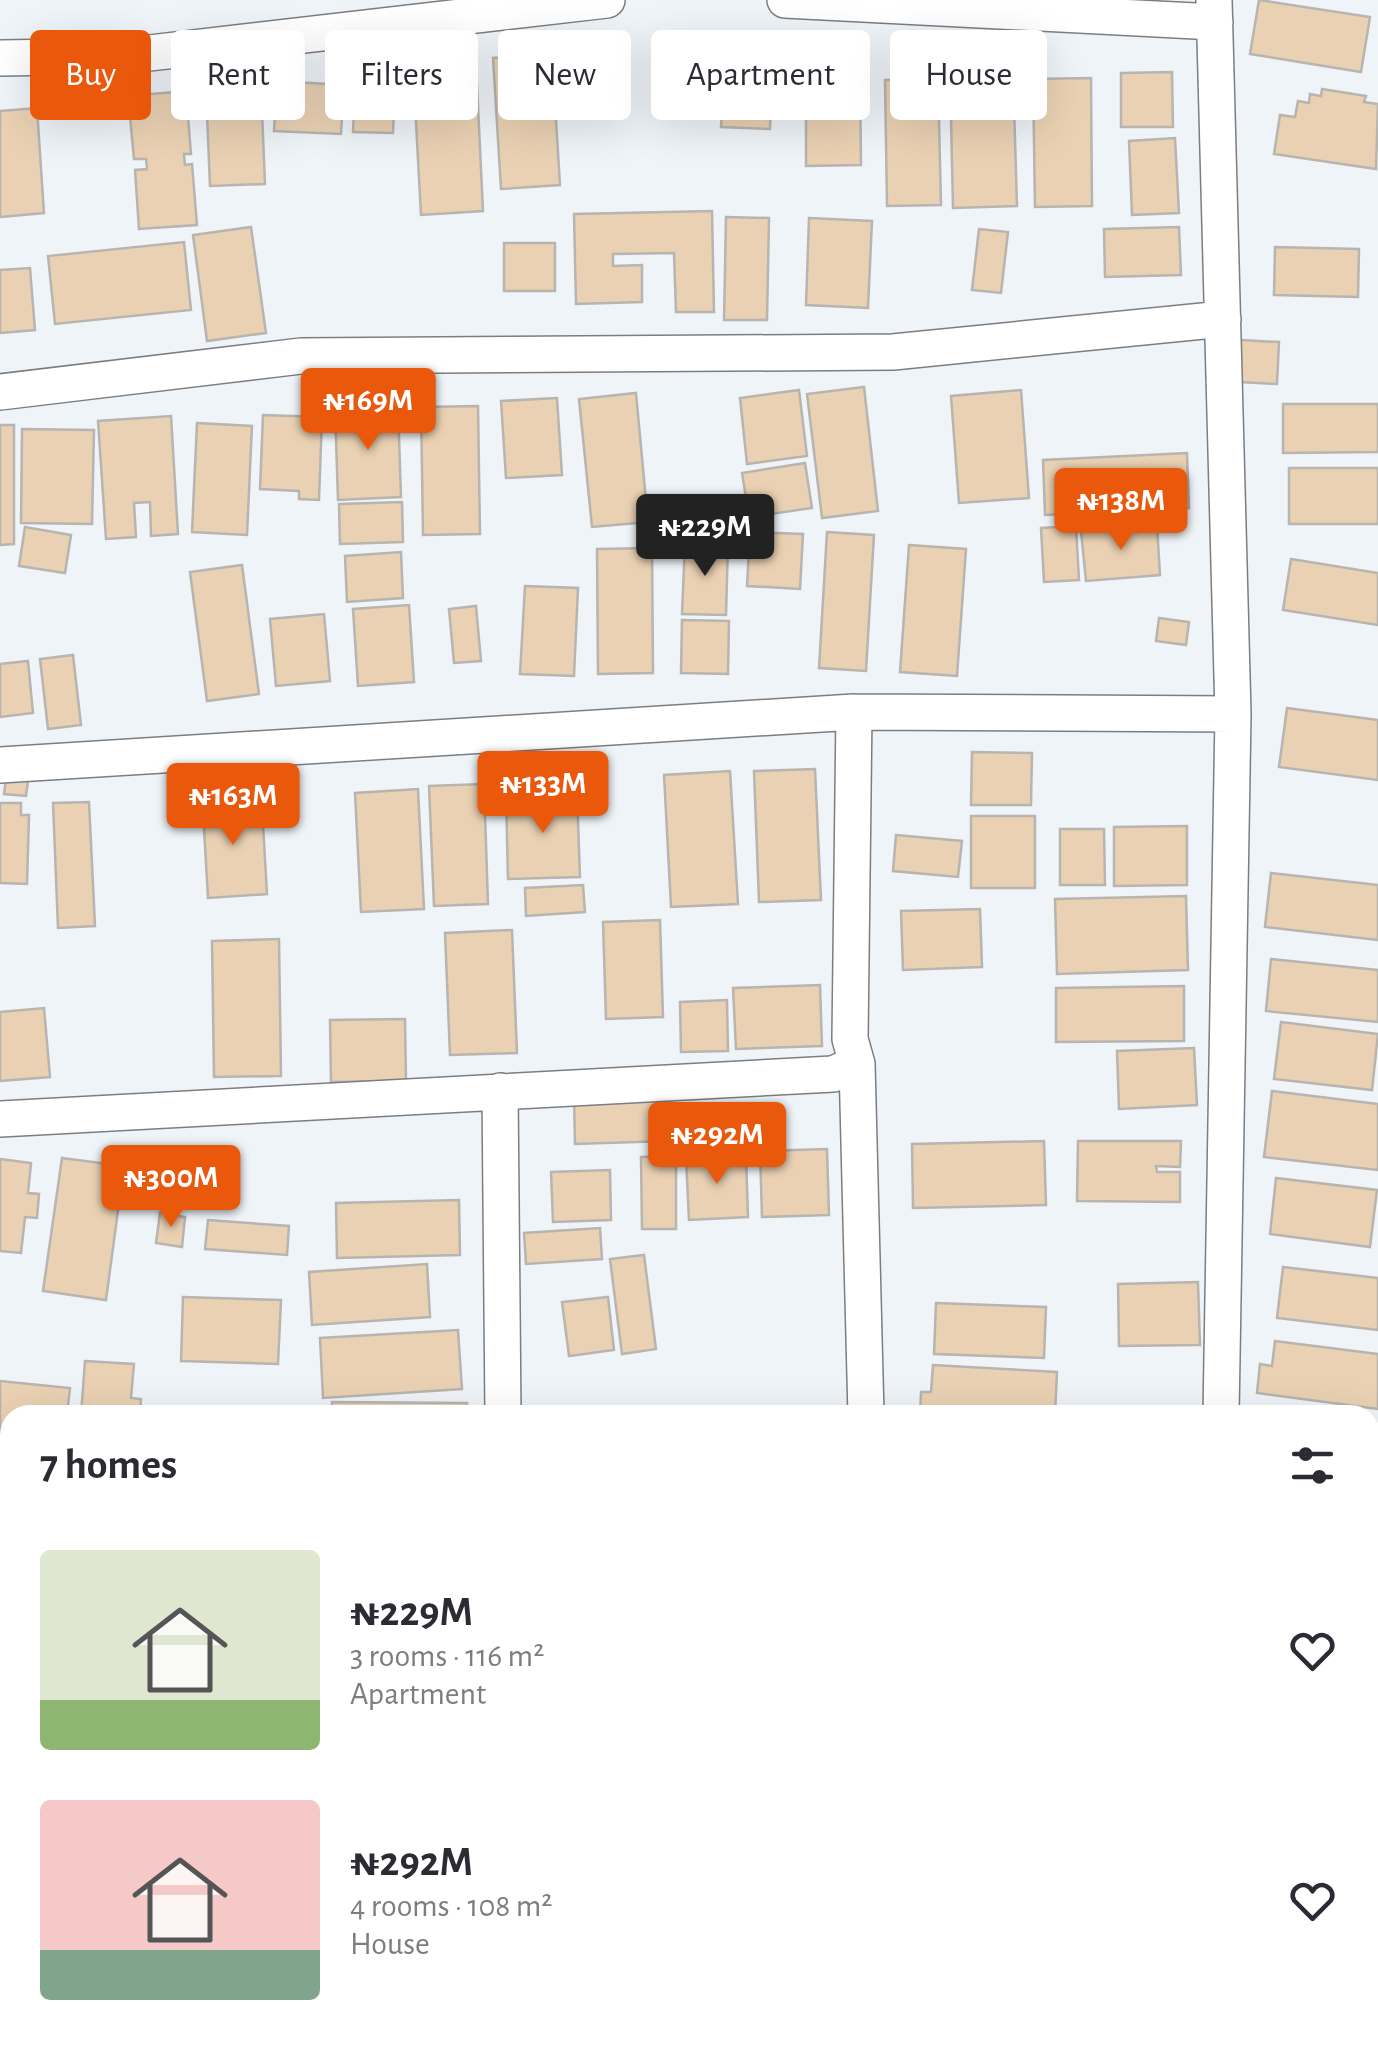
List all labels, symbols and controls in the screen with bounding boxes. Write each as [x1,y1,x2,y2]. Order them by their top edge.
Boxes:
chip: Buy [30,30,151,120]
chip: Rent [171,30,305,120]
chip: Filters [325,30,478,120]
chip: New [498,30,631,120]
chip: Apartment [651,30,870,120]
chip: House [890,30,1047,120]
pin: ₦169M [298,368,438,453]
text: ₦169M [323,384,413,416]
pin: ₦138M [1051,468,1191,553]
text: ₦138M [1076,484,1166,516]
pin: ₦229M [635,494,775,579]
text: ₦229M [658,510,752,542]
pin: ₦133M [473,751,613,836]
pin: ₦163M [163,763,303,848]
text: ₦133M [499,767,587,799]
text: ₦163M [189,779,277,811]
pin: ₦292M [647,1102,787,1187]
text: ₦292M [670,1118,764,1150]
pin: ₦300M [101,1145,241,1230]
text: ₦300M [123,1161,219,1193]
icon: filters [1285,1438,1340,1493]
text: 7 homes [40,1444,177,1486]
icon: home [120,1590,240,1710]
text: ₦229M [350,1591,473,1633]
icon: heart [1285,1623,1340,1678]
text: 3 rooms · 116 m² [350,1640,544,1672]
text: Apartment [350,1678,486,1710]
icon: home [120,1840,240,1960]
text: ₦292M [350,1841,473,1883]
icon: heart [1285,1873,1340,1928]
text: 4 rooms · 108 m² [350,1890,553,1922]
text: House [350,1928,430,1960]

